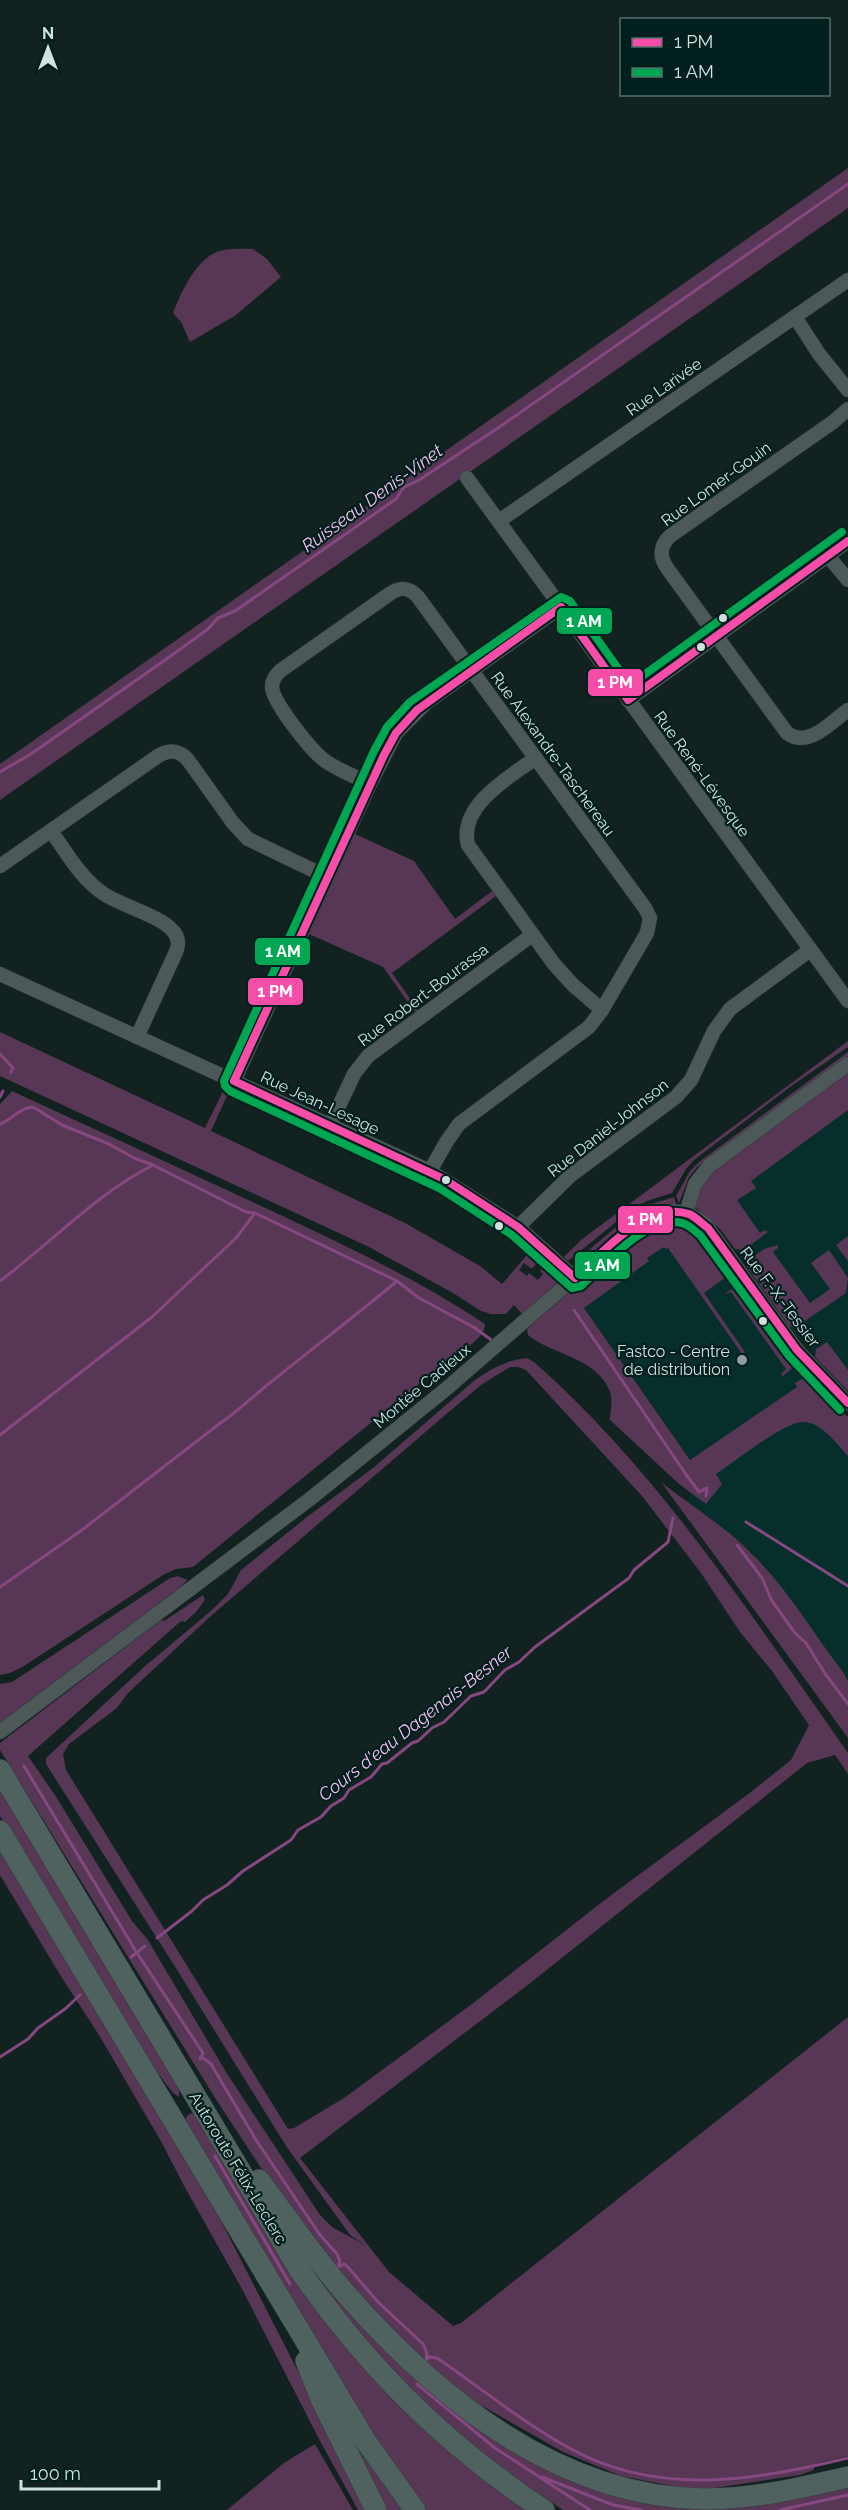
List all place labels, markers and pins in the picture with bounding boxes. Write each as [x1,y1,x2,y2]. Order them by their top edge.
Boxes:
unlabelled marker [717,612,729,624]
unlabelled marker [695,641,707,653]
unlabelled marker [440,1174,452,1186]
unlabelled marker [493,1220,505,1232]
unlabelled marker [757,1315,769,1327]
place label: Fastco - Centre de distribution [617,1342,730,1379]
marker: Fastco - Centre de distribution [735,1353,749,1367]

